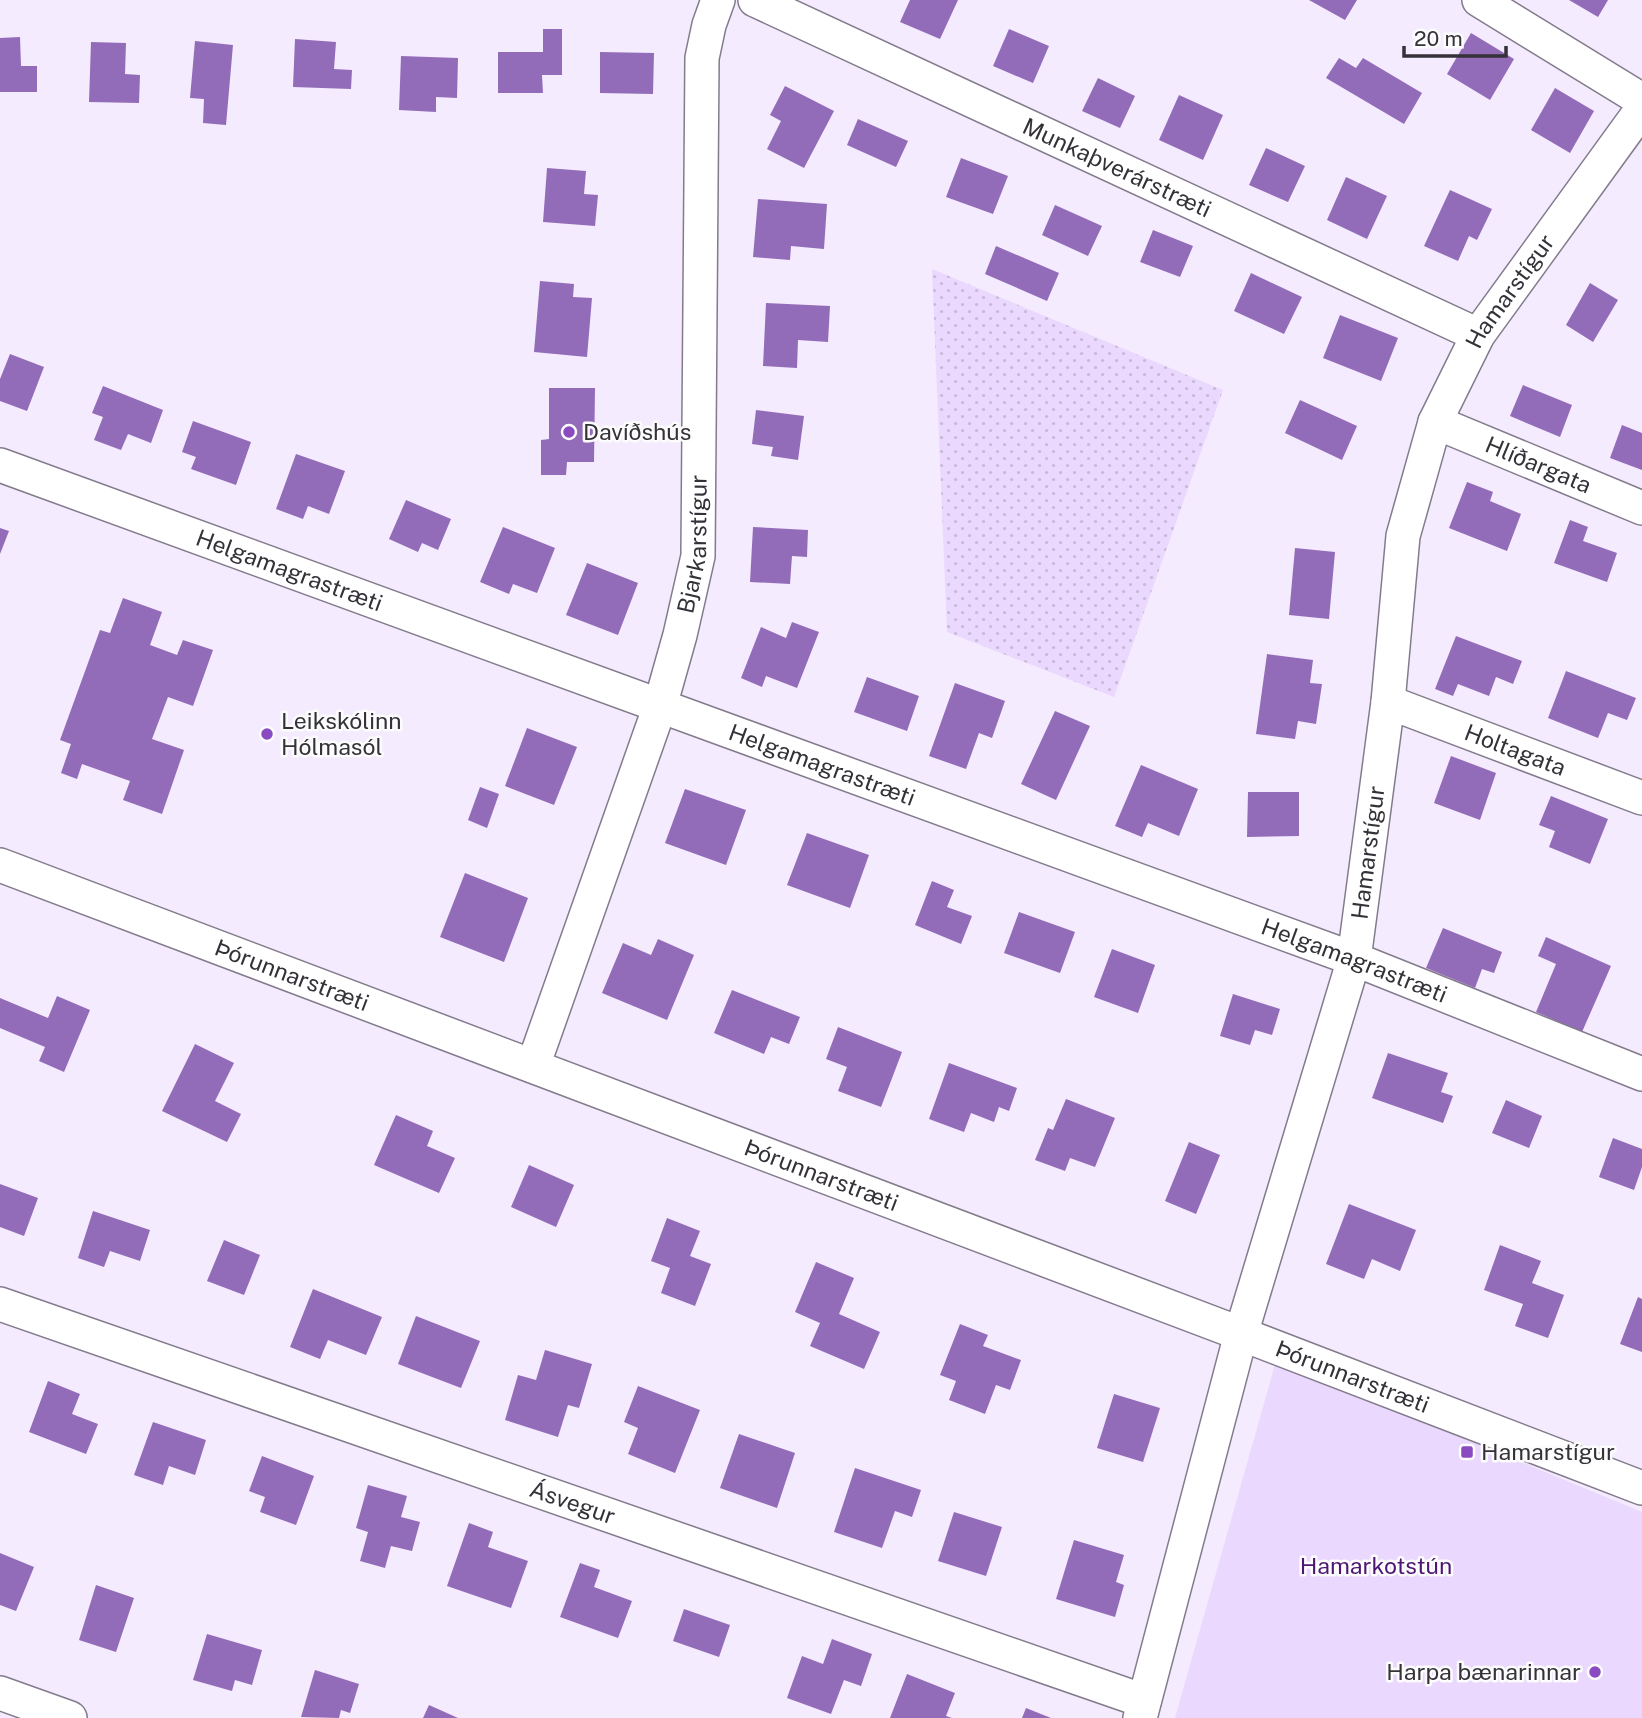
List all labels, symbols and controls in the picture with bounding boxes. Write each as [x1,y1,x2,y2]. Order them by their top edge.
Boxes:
scale bar [1404,14,1506,58]
text: 20 m [1414,26,1463,51]
street label: Munkaþverárstræti [1019,112,1216,223]
street label: Hamarstígur [1460,229,1560,353]
place label: Davíðshús [583,418,691,445]
marker: Davíðshús [561,424,577,440]
street label: Hlíðargata [1482,431,1596,498]
street label: Bjarkarstígur [671,475,712,616]
street label: Helgamagrastræti [193,524,387,616]
place label: Leikskólinn Hólmasól [281,707,402,760]
street label: Helgamagrastræti [725,718,919,811]
street label: Holtagata [1461,718,1570,781]
marker: Leikskólinn Hólmasól [259,726,275,742]
street label: Hamarstígur [1345,784,1390,921]
street label: Helgamagrastræti [1258,912,1451,1008]
street label: Þórunnarstræti [211,933,373,1016]
street label: Þórunnarstræti [741,1133,902,1216]
street label: Þórunnarstræti [1272,1335,1433,1418]
place label: Hamarstígur [1481,1438,1615,1465]
marker: Hamarstígur [1459,1444,1475,1460]
street label: Ásvegur [526,1475,619,1529]
park label: Hamarkotstún [1300,1552,1452,1579]
place label: Harpa bænarinnar [1386,1658,1581,1685]
marker: Harpa bænarinnar [1587,1664,1603,1680]

